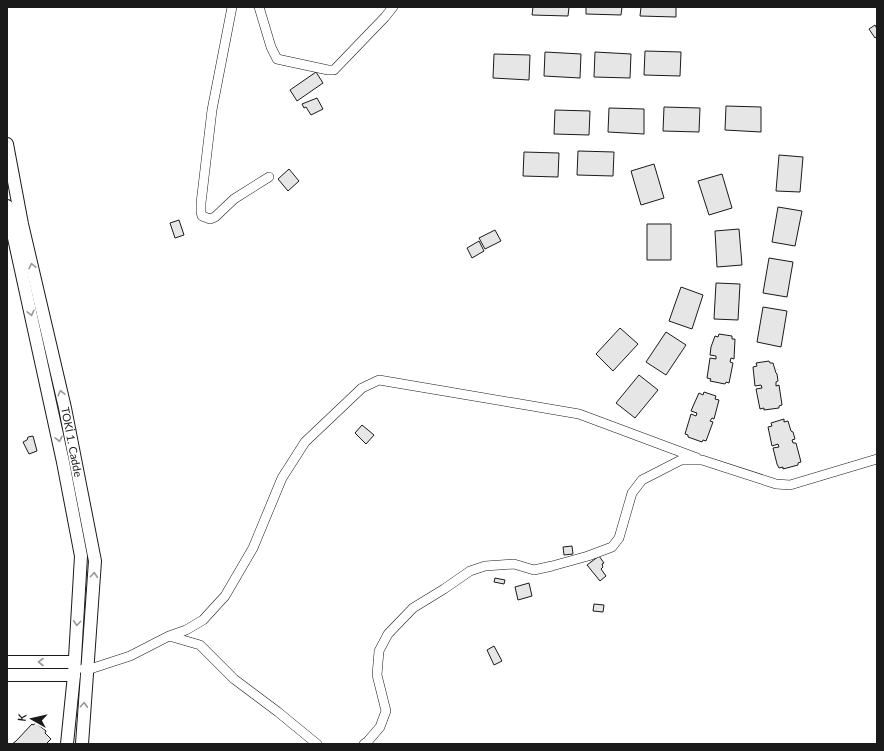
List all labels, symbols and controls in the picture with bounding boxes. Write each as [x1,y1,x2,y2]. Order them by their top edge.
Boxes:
one-way arrow [29,263,37,269]
one-way arrow [26,309,34,316]
one-way arrow [58,390,66,396]
street label: TOKİ 1. Cadde [59,406,85,478]
one-way arrow [54,436,62,443]
one-way arrow [89,572,98,578]
one-way arrow [72,620,81,626]
one-way arrow [38,658,44,666]
north arrow [12,699,52,739]
one-way arrow [80,702,89,708]
text: K [15,712,29,722]

